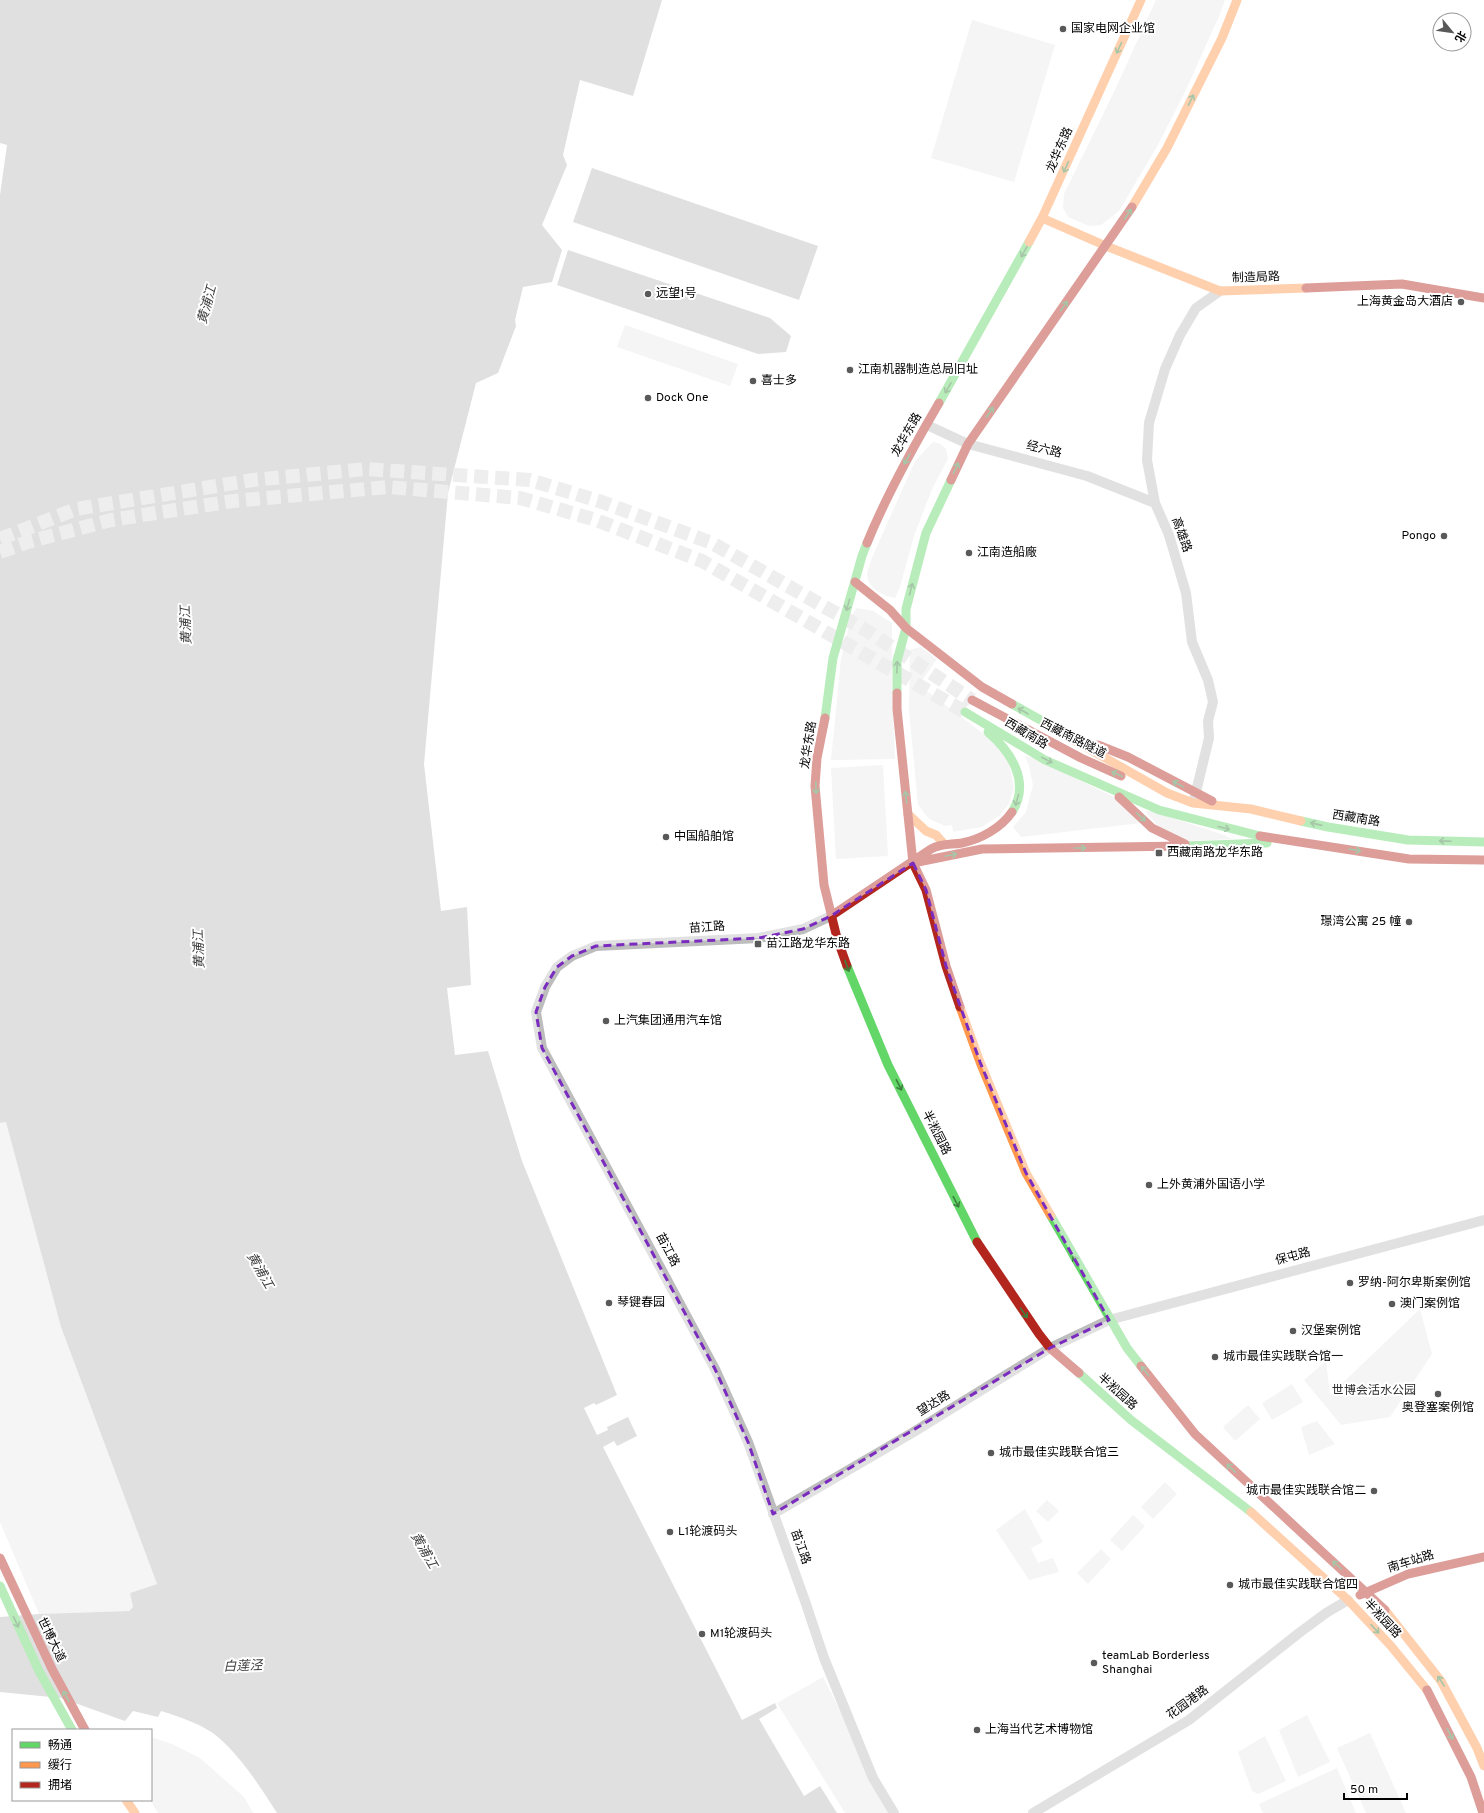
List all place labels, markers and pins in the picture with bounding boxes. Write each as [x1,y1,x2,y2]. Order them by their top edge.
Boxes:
place label: 国家电网企业馆 [1071,21,1155,37]
marker: 国家电网企业馆 [1058,24,1068,34]
place label: 远望1号 [656,286,696,302]
marker: 远望1号 [643,289,653,299]
place label: 上海黄金岛大酒店 [1357,294,1453,310]
marker: 上海黄金岛大酒店 [1456,297,1466,307]
place label: 江南机器制造总局旧址 [858,362,978,378]
marker: 江南机器制造总局旧址 [845,365,855,375]
place label: 喜士多 [761,373,797,389]
marker: 喜士多 [748,376,758,386]
place label: Dock One [656,390,708,406]
marker: Dock One [643,393,653,403]
place label: Pongo [1401,528,1436,544]
marker: Pongo [1439,531,1449,541]
place label: 江南造船廠 [977,545,1037,561]
marker: 江南造船廠 [964,548,974,558]
place label: 中国船舶馆 [674,829,734,845]
marker: 中国船舶馆 [661,832,671,842]
place label: 西藏南路龙华东路 [1167,845,1263,861]
marker: 西藏南路龙华东路 [1154,848,1164,858]
place label: 璟湾公寓 25 幢 [1321,914,1401,930]
marker: 璟湾公寓 25 幢 [1404,917,1414,927]
place label: 苗江路龙华东路 [766,936,850,952]
marker: 苗江路龙华东路 [753,939,763,949]
place label: 上汽集团通用汽车馆 [614,1013,722,1029]
marker: 上汽集团通用汽车馆 [601,1016,611,1026]
place label: 上外黄浦外国语小学 [1157,1177,1265,1193]
marker: 上外黄浦外国语小学 [1144,1180,1154,1190]
place label: 罗纳-阿尔卑斯案例馆 [1358,1275,1471,1291]
marker: 罗纳-阿尔卑斯案例馆 [1345,1278,1355,1288]
place label: 琴键春园 [617,1295,665,1311]
place label: 澳门案例馆 [1400,1296,1460,1312]
marker: 琴键春园 [604,1298,614,1308]
marker: 澳门案例馆 [1387,1299,1397,1309]
place label: 汉堡案例馆 [1301,1323,1361,1339]
marker: 汉堡案例馆 [1288,1326,1298,1336]
place label: 城市最佳实践联合馆一 [1223,1349,1343,1365]
marker: 城市最佳实践联合馆一 [1210,1352,1220,1362]
marker: 奥登塞案例馆 [1433,1389,1443,1399]
place label: 奥登塞案例馆 [1402,1400,1474,1416]
place label: 城市最佳实践联合馆三 [999,1445,1119,1461]
marker: 城市最佳实践联合馆三 [986,1448,996,1458]
place label: 城市最佳实践联合馆二 [1246,1483,1366,1499]
marker: 城市最佳实践联合馆二 [1369,1486,1379,1496]
place label: L1轮渡码头 [678,1524,737,1540]
marker: L1轮渡码头 [665,1527,675,1537]
place label: 城市最佳实践联合馆四 [1238,1577,1358,1593]
marker: 城市最佳实践联合馆四 [1225,1580,1235,1590]
place label: M1轮渡码头 [710,1626,772,1642]
marker: M1轮渡码头 [697,1629,707,1639]
place label: teamLab Borderless Shanghai [1102,1648,1210,1678]
marker: teamLab Borderless Shanghai [1089,1658,1099,1668]
place label: 上海当代艺术博物馆 [985,1722,1093,1738]
marker: 上海当代艺术博物馆 [972,1725,982,1735]

